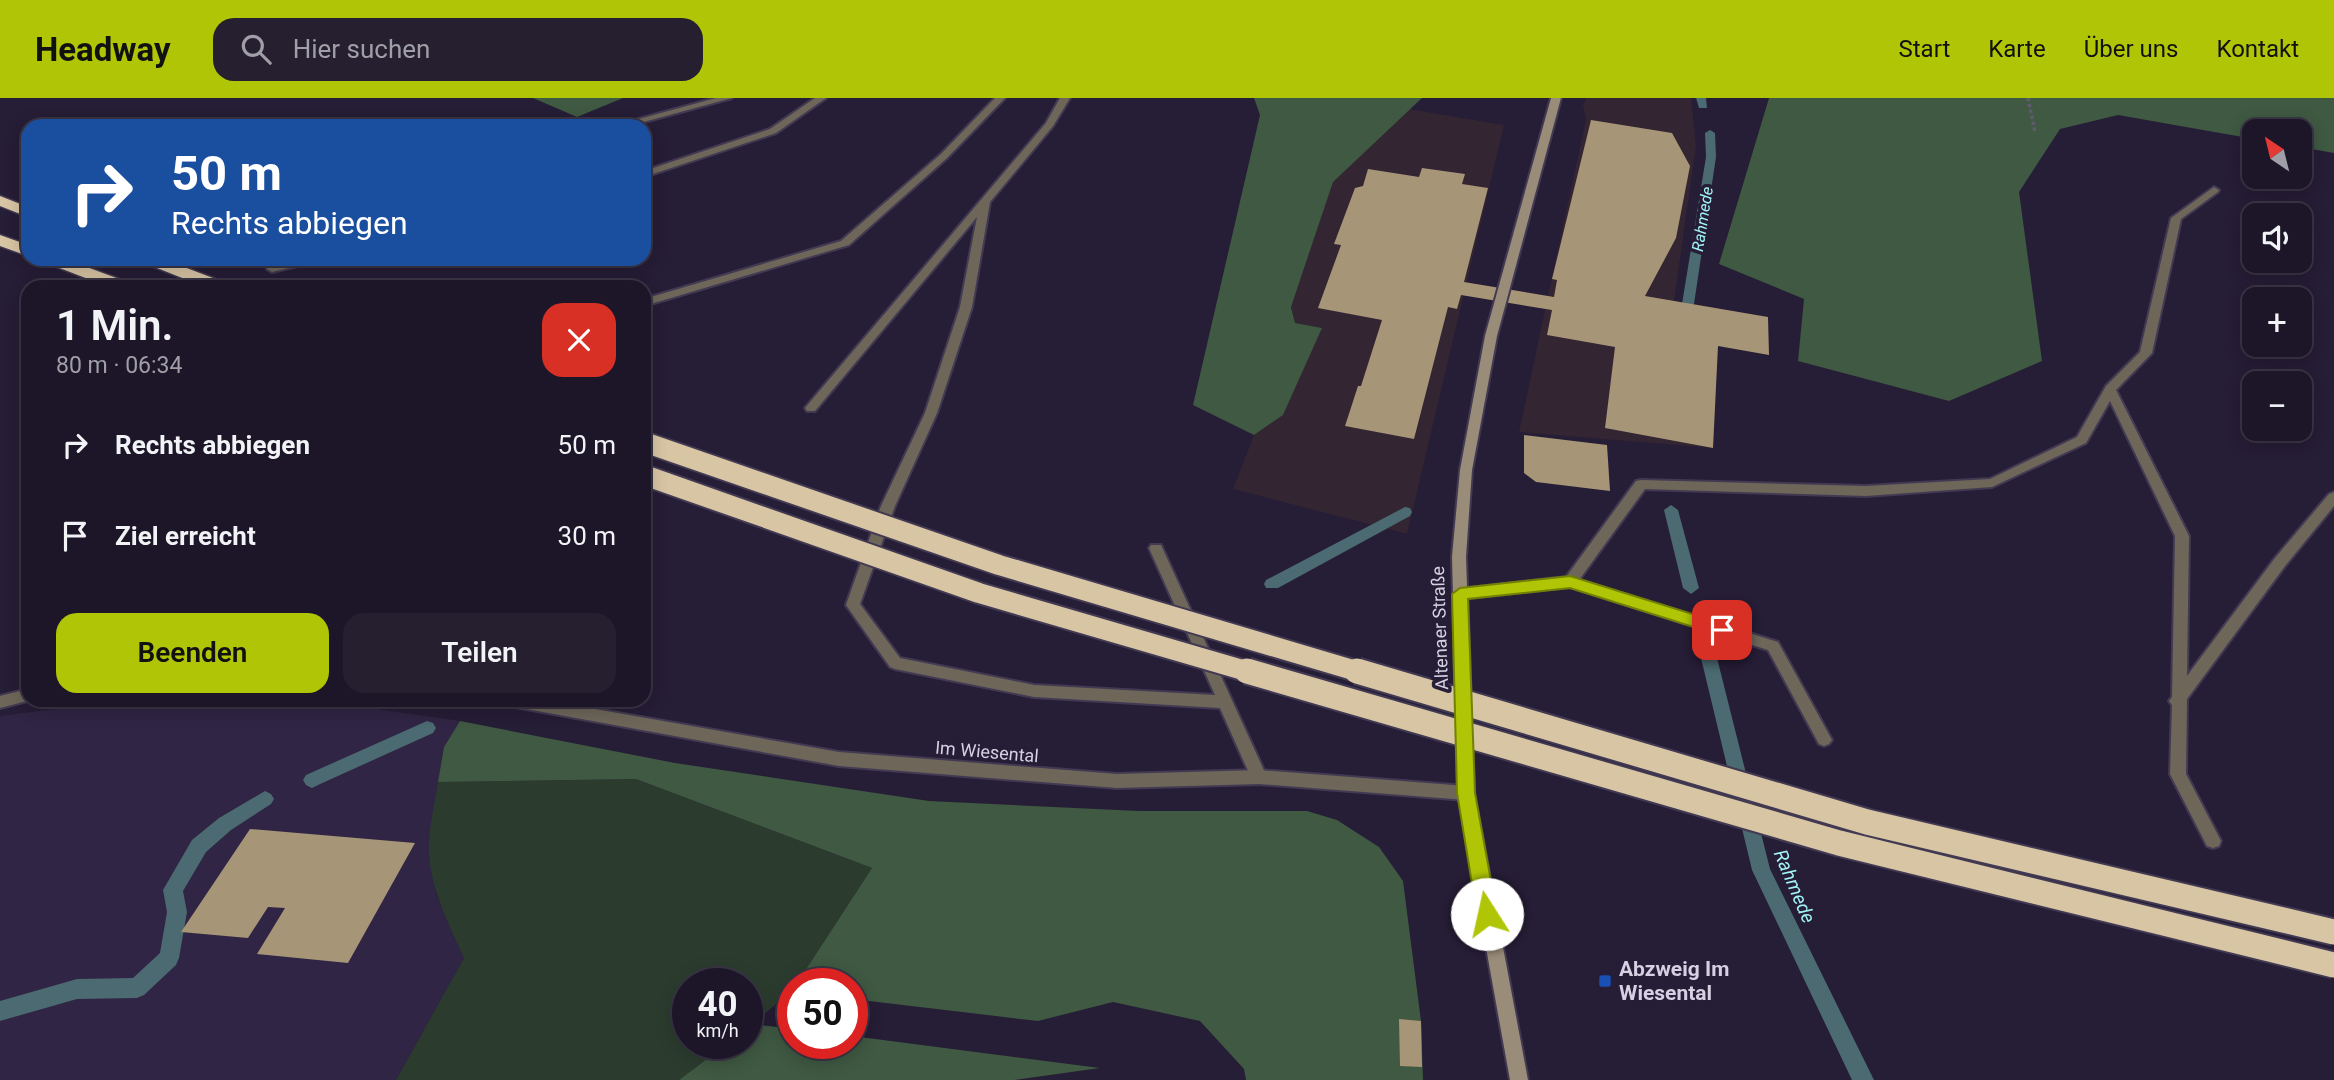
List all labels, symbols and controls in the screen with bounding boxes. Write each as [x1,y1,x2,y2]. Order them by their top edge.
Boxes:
search box [213,18,703,81]
text: Headway [35,30,171,69]
icon: search [237,30,275,68]
text: Hier suchen [293,34,430,64]
text: Start [1899,35,1950,63]
text: Karte [1988,35,2046,63]
text: Über uns [2084,35,2178,63]
text: Kontakt [2216,35,2299,63]
north arrow [2242,119,2312,189]
map controls [2242,119,2312,441]
text: 50 m [171,145,282,202]
icon: right [56,147,147,238]
water label: Rahmede [1688,185,1717,253]
button: sound [2242,203,2312,273]
text: Rechts abbiegen [171,204,408,242]
button: + [2242,287,2312,357]
text: 1 Min. [56,301,174,350]
button: close [542,303,616,377]
text: 80 m · 06:34 [56,352,182,379]
button: − [2242,371,2312,441]
icon: right [56,426,94,464]
text: Rechts abbiegen [115,430,310,460]
text: 50 m [558,430,616,460]
icon: arrive [56,517,94,555]
text: Ziel erreicht [115,521,256,551]
text: 30 m [558,521,616,551]
street label: Altenaer Straße [1427,566,1452,690]
pin [1692,600,1752,660]
icon: arrive [1703,611,1741,649]
button: Beenden [56,613,329,693]
button: Teilen [343,613,616,693]
street label: Im Wiesental [934,737,1040,766]
water label: Rahmede [1769,846,1820,927]
position arrow [1450,877,1524,951]
place label: Abzweig Im Wiesental [1619,957,1729,1005]
speed limit sign: 50 [777,968,868,1059]
marker: Abzweig Im Wiesental [1597,973,1613,989]
text: 40 [697,984,738,1025]
text: km/h [696,1020,739,1041]

